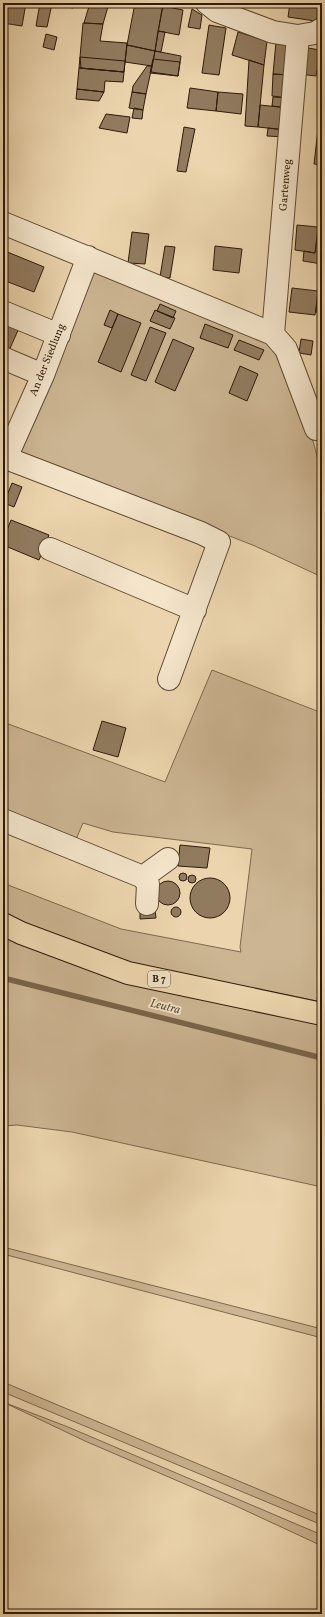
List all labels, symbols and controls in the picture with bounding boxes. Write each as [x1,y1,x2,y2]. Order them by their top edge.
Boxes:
street label: Gartenweg [276,158,296,212]
street label: An der Siedlung [27,321,70,399]
road number: B 7 [148,971,170,987]
water label: Leutra [148,996,182,1019]

